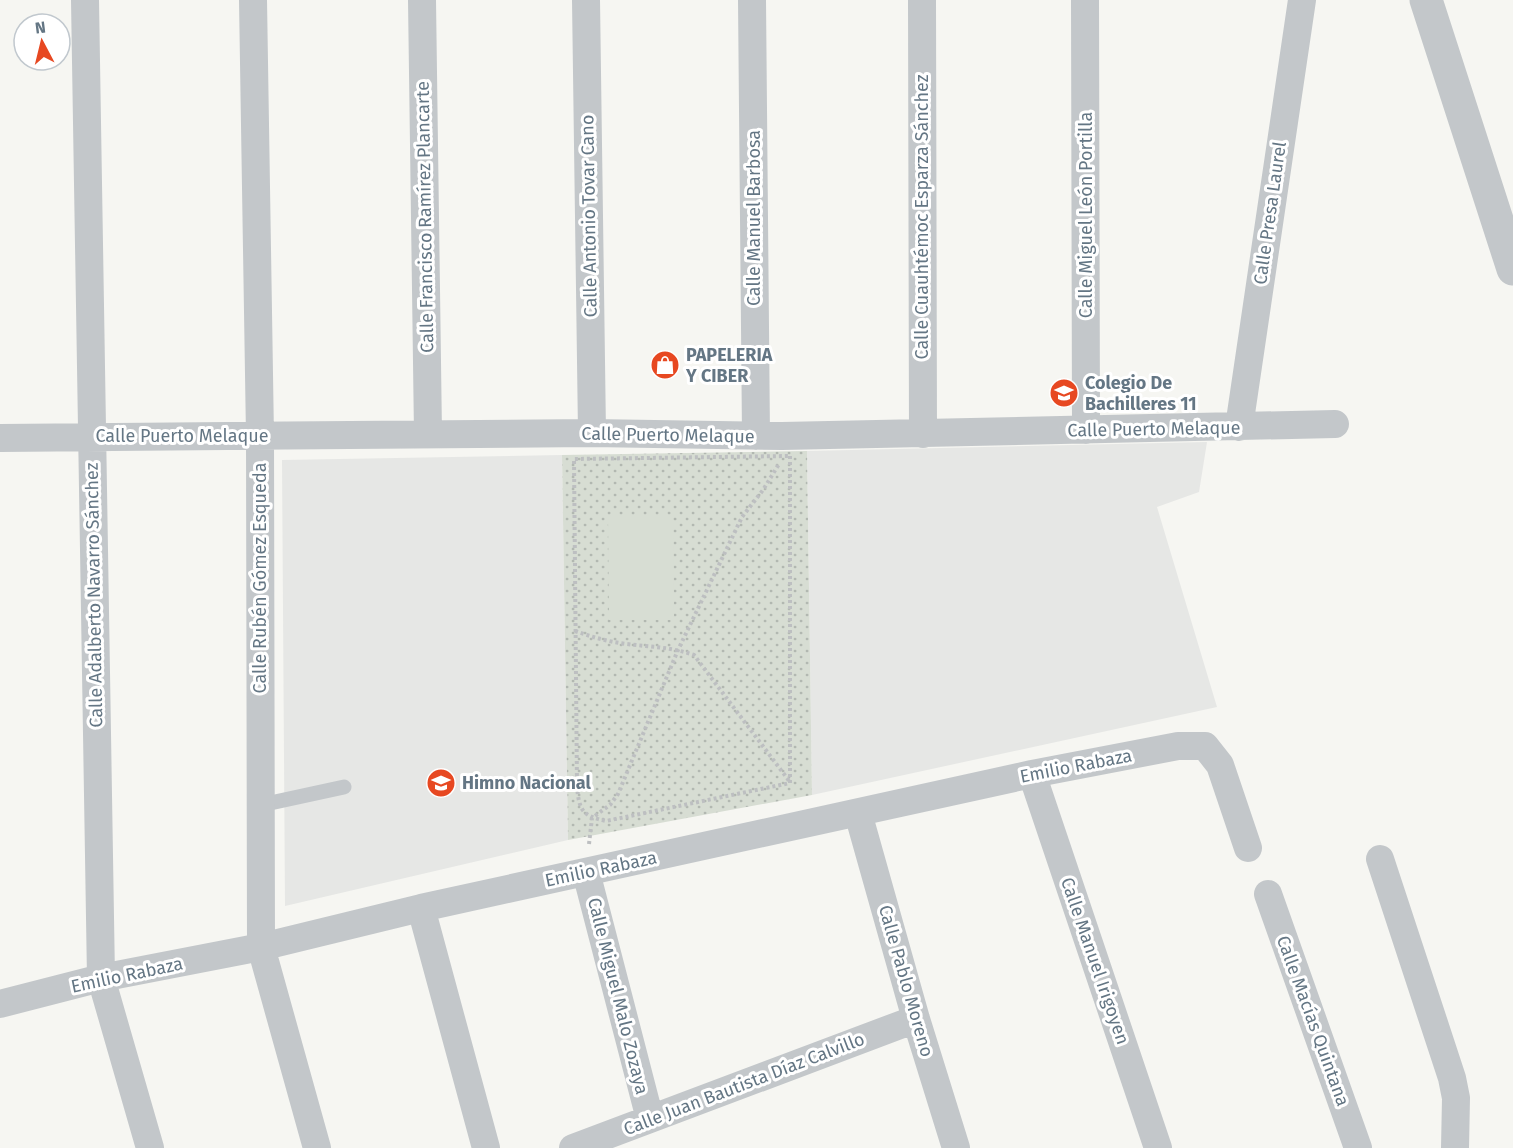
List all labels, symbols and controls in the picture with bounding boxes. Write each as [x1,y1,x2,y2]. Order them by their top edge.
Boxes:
north arrow [12,12,72,72]
text: N [34,18,47,38]
street label: Calle Cuauhtémoc Esparza Sánchez [911,74,933,360]
street label: Calle Francisco Ramírez Plancarte [412,81,438,353]
street label: Calle Miguel León Portilla [1075,112,1097,318]
street label: Calle Antonio Tovar Cano [576,114,602,318]
street label: Calle Manuel Barbosa [743,130,765,306]
street label: Calle Presa Laurel [1249,140,1291,286]
place label: PAPELERIA Y CIBER [685,344,773,387]
shop icon: PAPELERIA Y CIBER [649,349,681,381]
place label: Colegio De Bachilleres 11 [1085,372,1197,415]
school or university icon: Colegio De Bachilleres 11 [1048,377,1080,409]
street label: Calle Puerto Melaque [1067,416,1241,442]
street label: Calle Puerto Melaque [581,422,755,448]
street label: Calle Puerto Melaque [95,425,269,447]
street label: Calle Adalberto Navarro Sánchez [81,462,107,728]
street label: Calle Rubén Gómez Esqueda [249,463,271,693]
street label: Emilio Rabaza [1018,744,1134,788]
school or university icon: Himno Nacional [425,767,457,799]
place label: Himno Nacional [462,772,592,794]
street label: Emilio Rabaza [543,846,659,892]
street label: Calle Manuel Irigoyen [1056,875,1134,1047]
street label: Calle Miguel Malo Zozaya [583,895,653,1097]
street label: Calle Pablo Moreno [874,903,938,1059]
street label: Calle Macías Quintana [1272,933,1354,1109]
street label: Emilio Rabaza [69,952,185,998]
street label: Calle Juan Bautista Díaz Calvillo [620,1028,868,1140]

